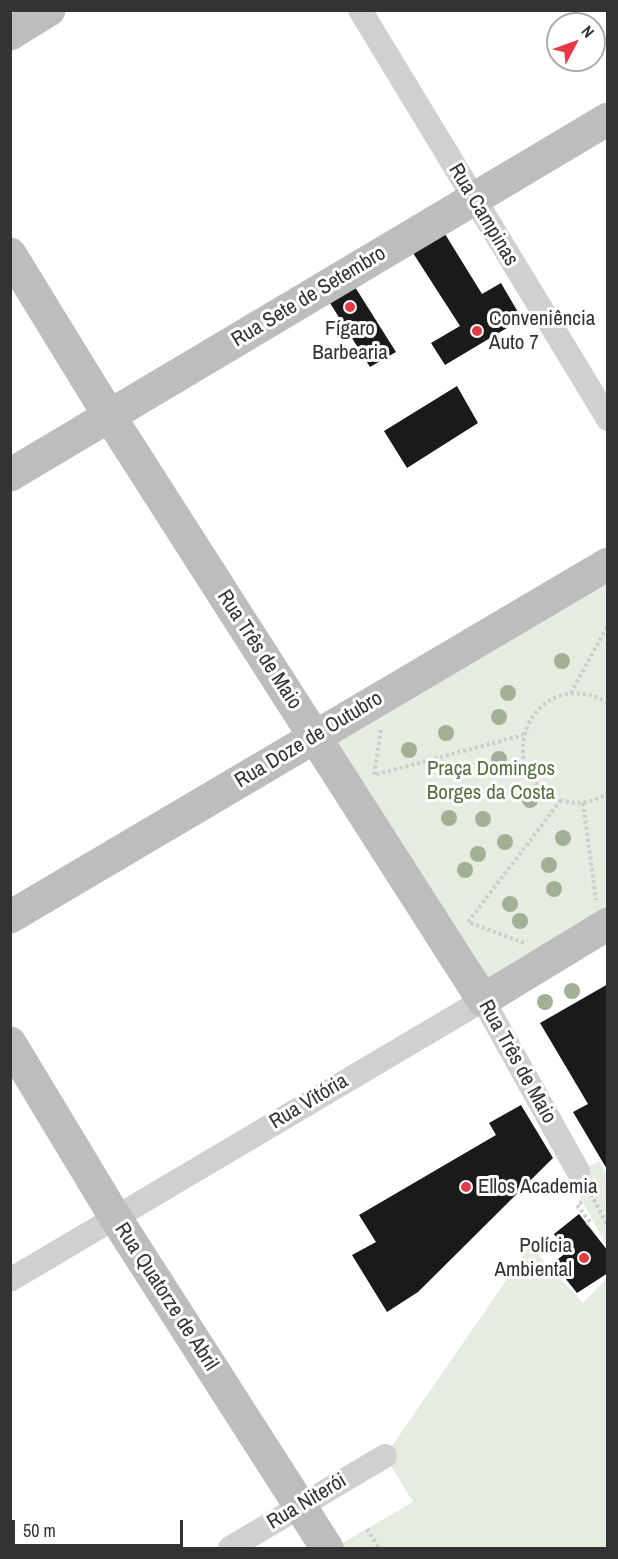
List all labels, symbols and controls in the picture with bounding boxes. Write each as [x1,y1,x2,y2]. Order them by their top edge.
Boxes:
north arrow [546,12,606,72]
text: N [577,21,599,42]
street label: Rua Campinas [443,159,523,271]
street label: Rua Sete de Setembro [227,241,391,353]
marker: Fígaro Barbearia [343,300,357,314]
place label: Conveniência Auto 7 [489,306,595,356]
place label: Fígaro Barbearia [312,316,388,366]
marker: Conveniência Auto 7 [470,324,484,338]
street label: Rua Três de Maio [211,586,307,714]
street label: Rua Doze de Outubro [231,686,387,794]
park label: Praça Domingos Borges da Costa [427,756,555,806]
street label: Rua Três de Maio [473,996,561,1128]
street label: Rua Vitória [265,1069,353,1135]
place label: Ellos Academia [478,1174,598,1200]
marker: Ellos Academia [459,1180,473,1194]
street label: Rua Quatorze de Abril [109,1218,223,1376]
place label: Polícia Ambiental [494,1233,572,1283]
marker: Polícia Ambiental [577,1251,591,1265]
street label: Rua Niterói [263,1469,351,1535]
scale bar [15,1508,186,1546]
text: 50 m [23,1518,56,1543]

